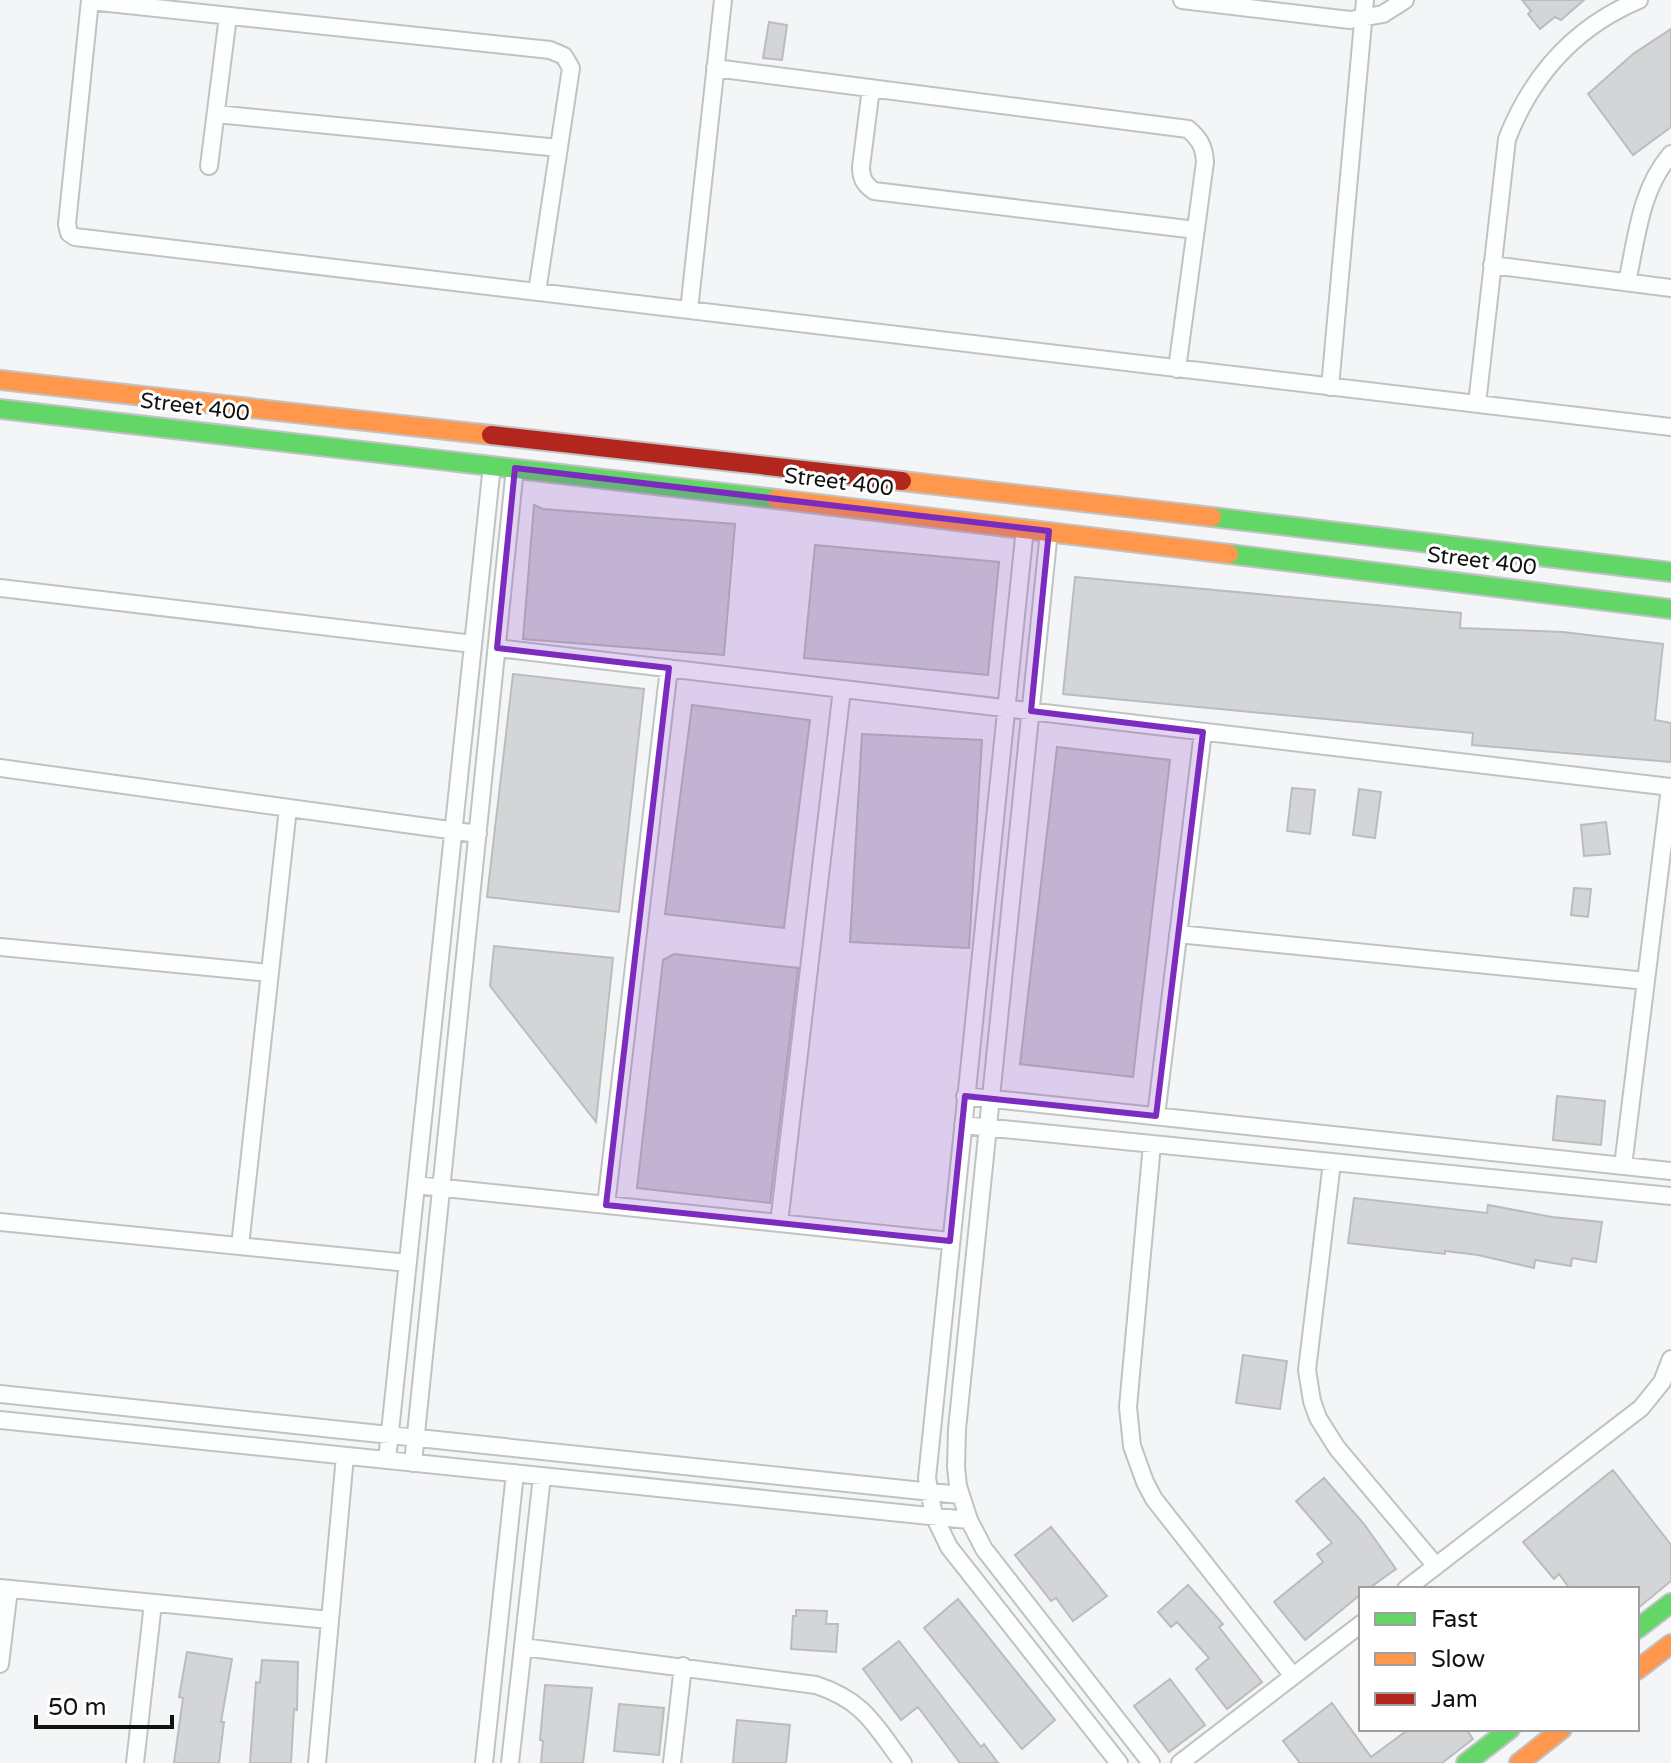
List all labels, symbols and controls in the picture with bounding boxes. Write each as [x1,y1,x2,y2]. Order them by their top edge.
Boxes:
street label: Street 400 [139,387,251,427]
street label: Street 400 [783,462,895,502]
street label: Street 400 [1426,541,1538,581]
legend [1359,1587,1639,1731]
text: Fast [1431,1605,1478,1634]
text: Slow [1431,1645,1485,1674]
scale bar [36,1679,172,1729]
text: Jam [1431,1685,1478,1714]
text: 50 m [48,1693,106,1722]

